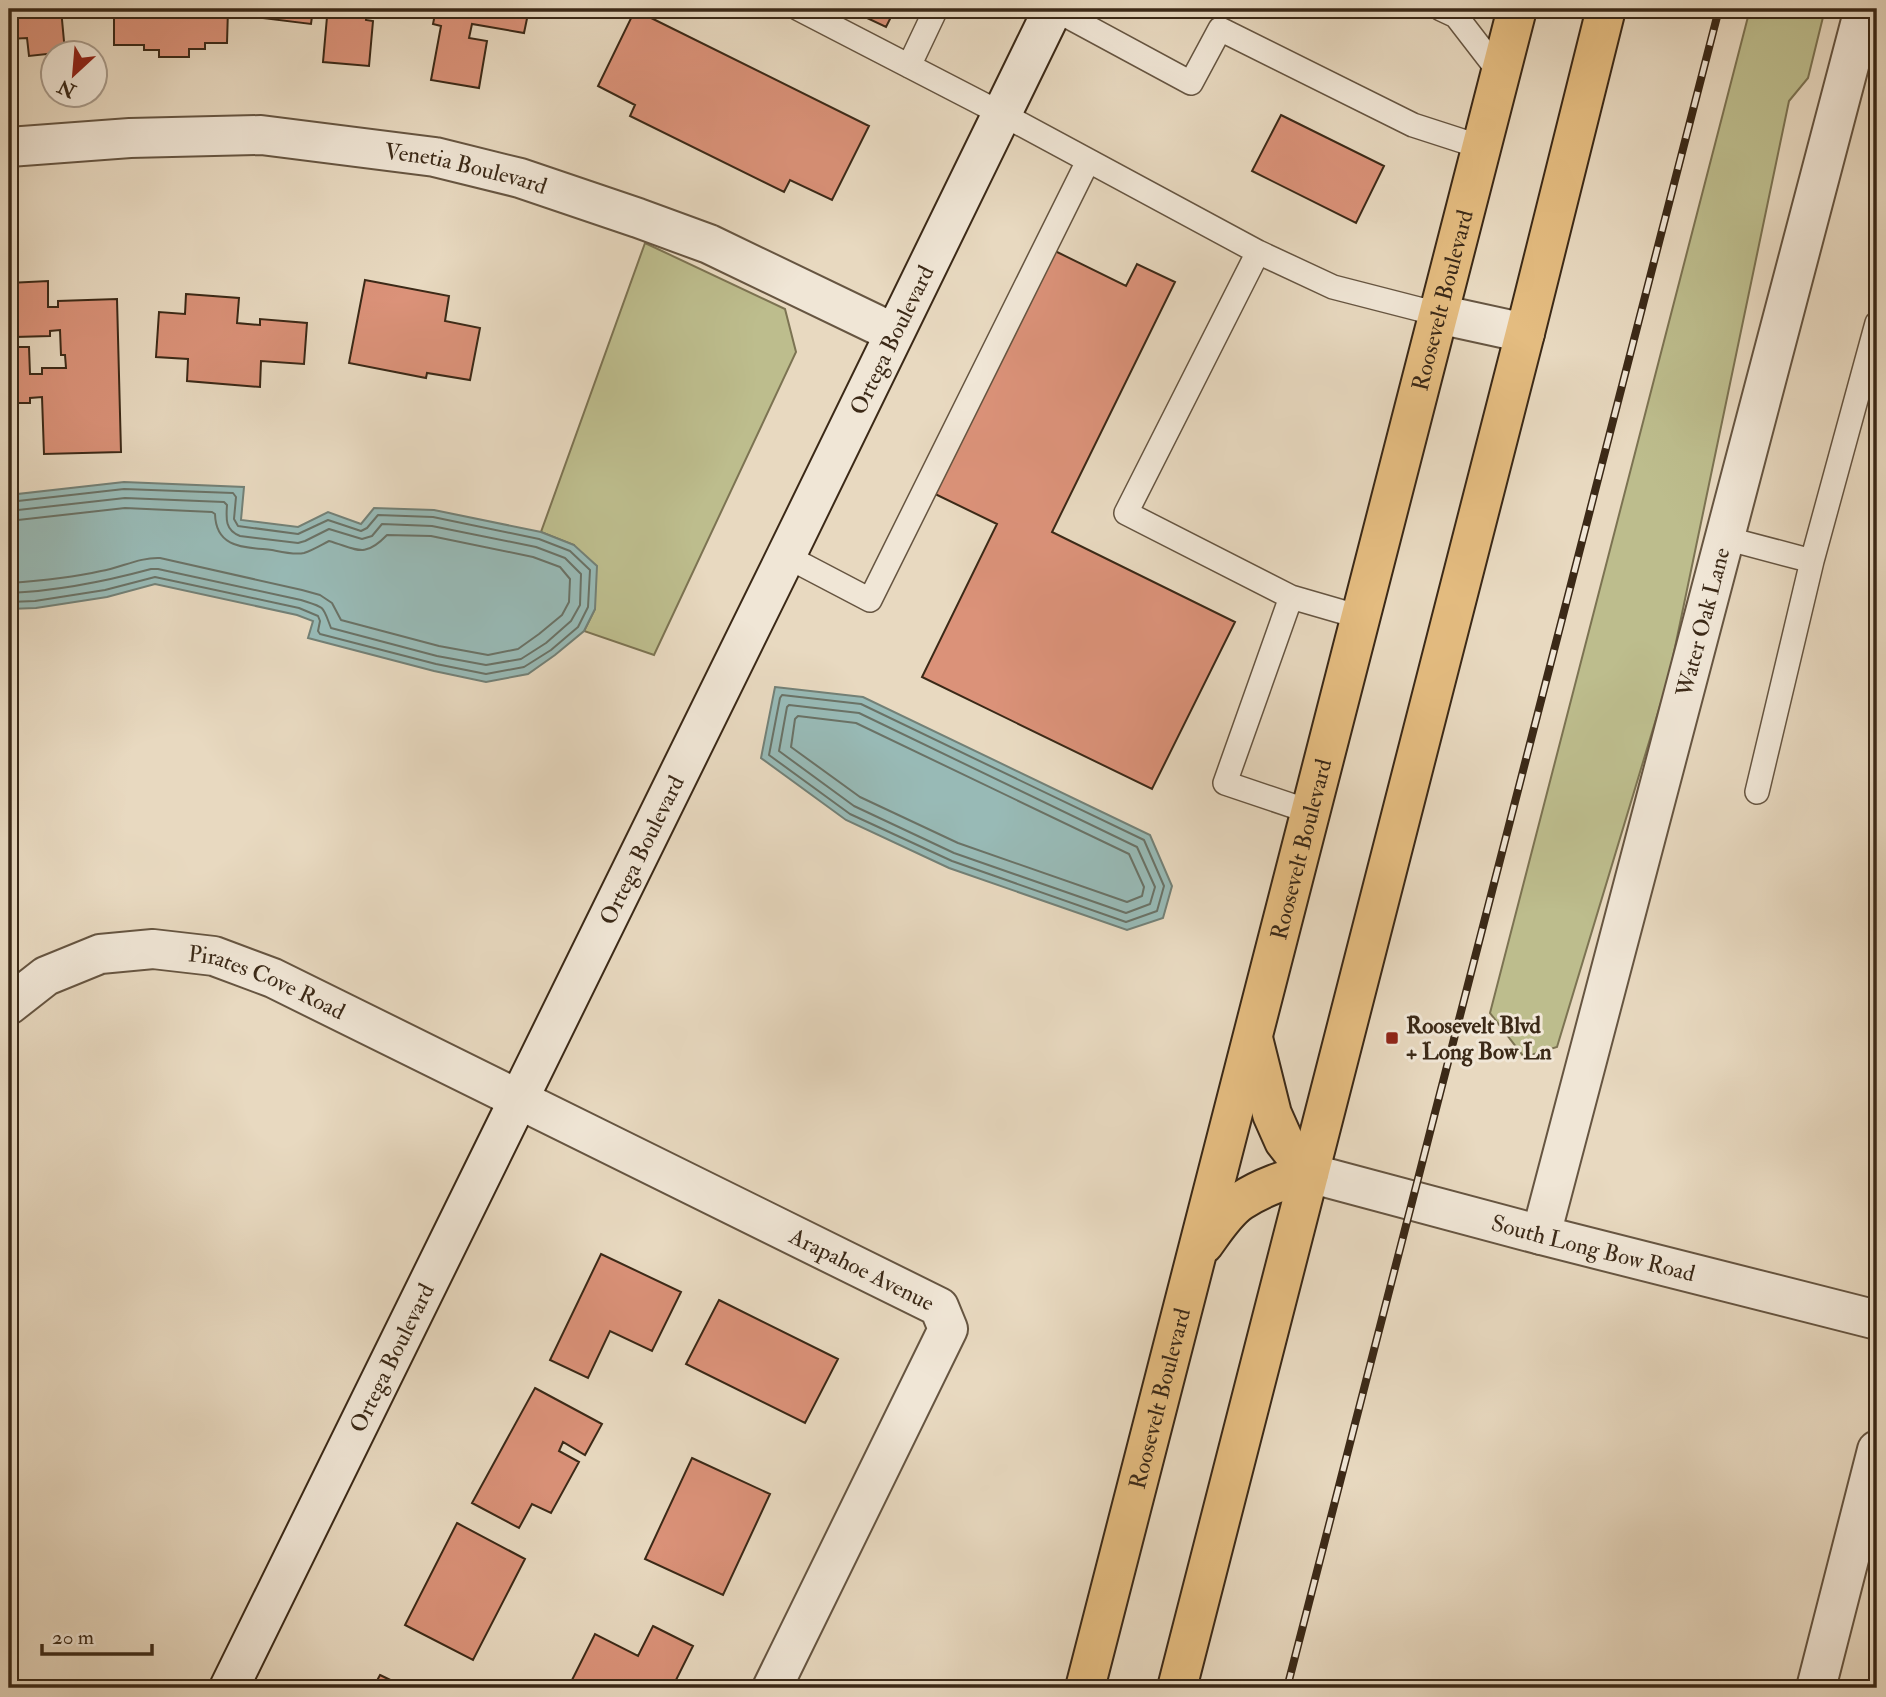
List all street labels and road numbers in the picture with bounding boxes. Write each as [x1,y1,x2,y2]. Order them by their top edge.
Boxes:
street label: Venetia Boulevard [383,136,551,201]
street label: Roosevelt Boulevard [1405,207,1479,394]
street label: Ortega Boulevard [843,261,940,419]
street label: Water Oak Lane [1669,544,1736,701]
street label: Roosevelt Boulevard [1264,756,1338,943]
street label: Ortega Boulevard [592,771,690,929]
street label: Pirates Cove Road [187,939,350,1026]
street label: South Long Bow Road [1488,1208,1698,1288]
street label: Arapahoe Avenue [784,1221,940,1317]
street label: Ortega Boulevard [343,1278,440,1437]
street label: Roosevelt Boulevard [1122,1305,1197,1492]

